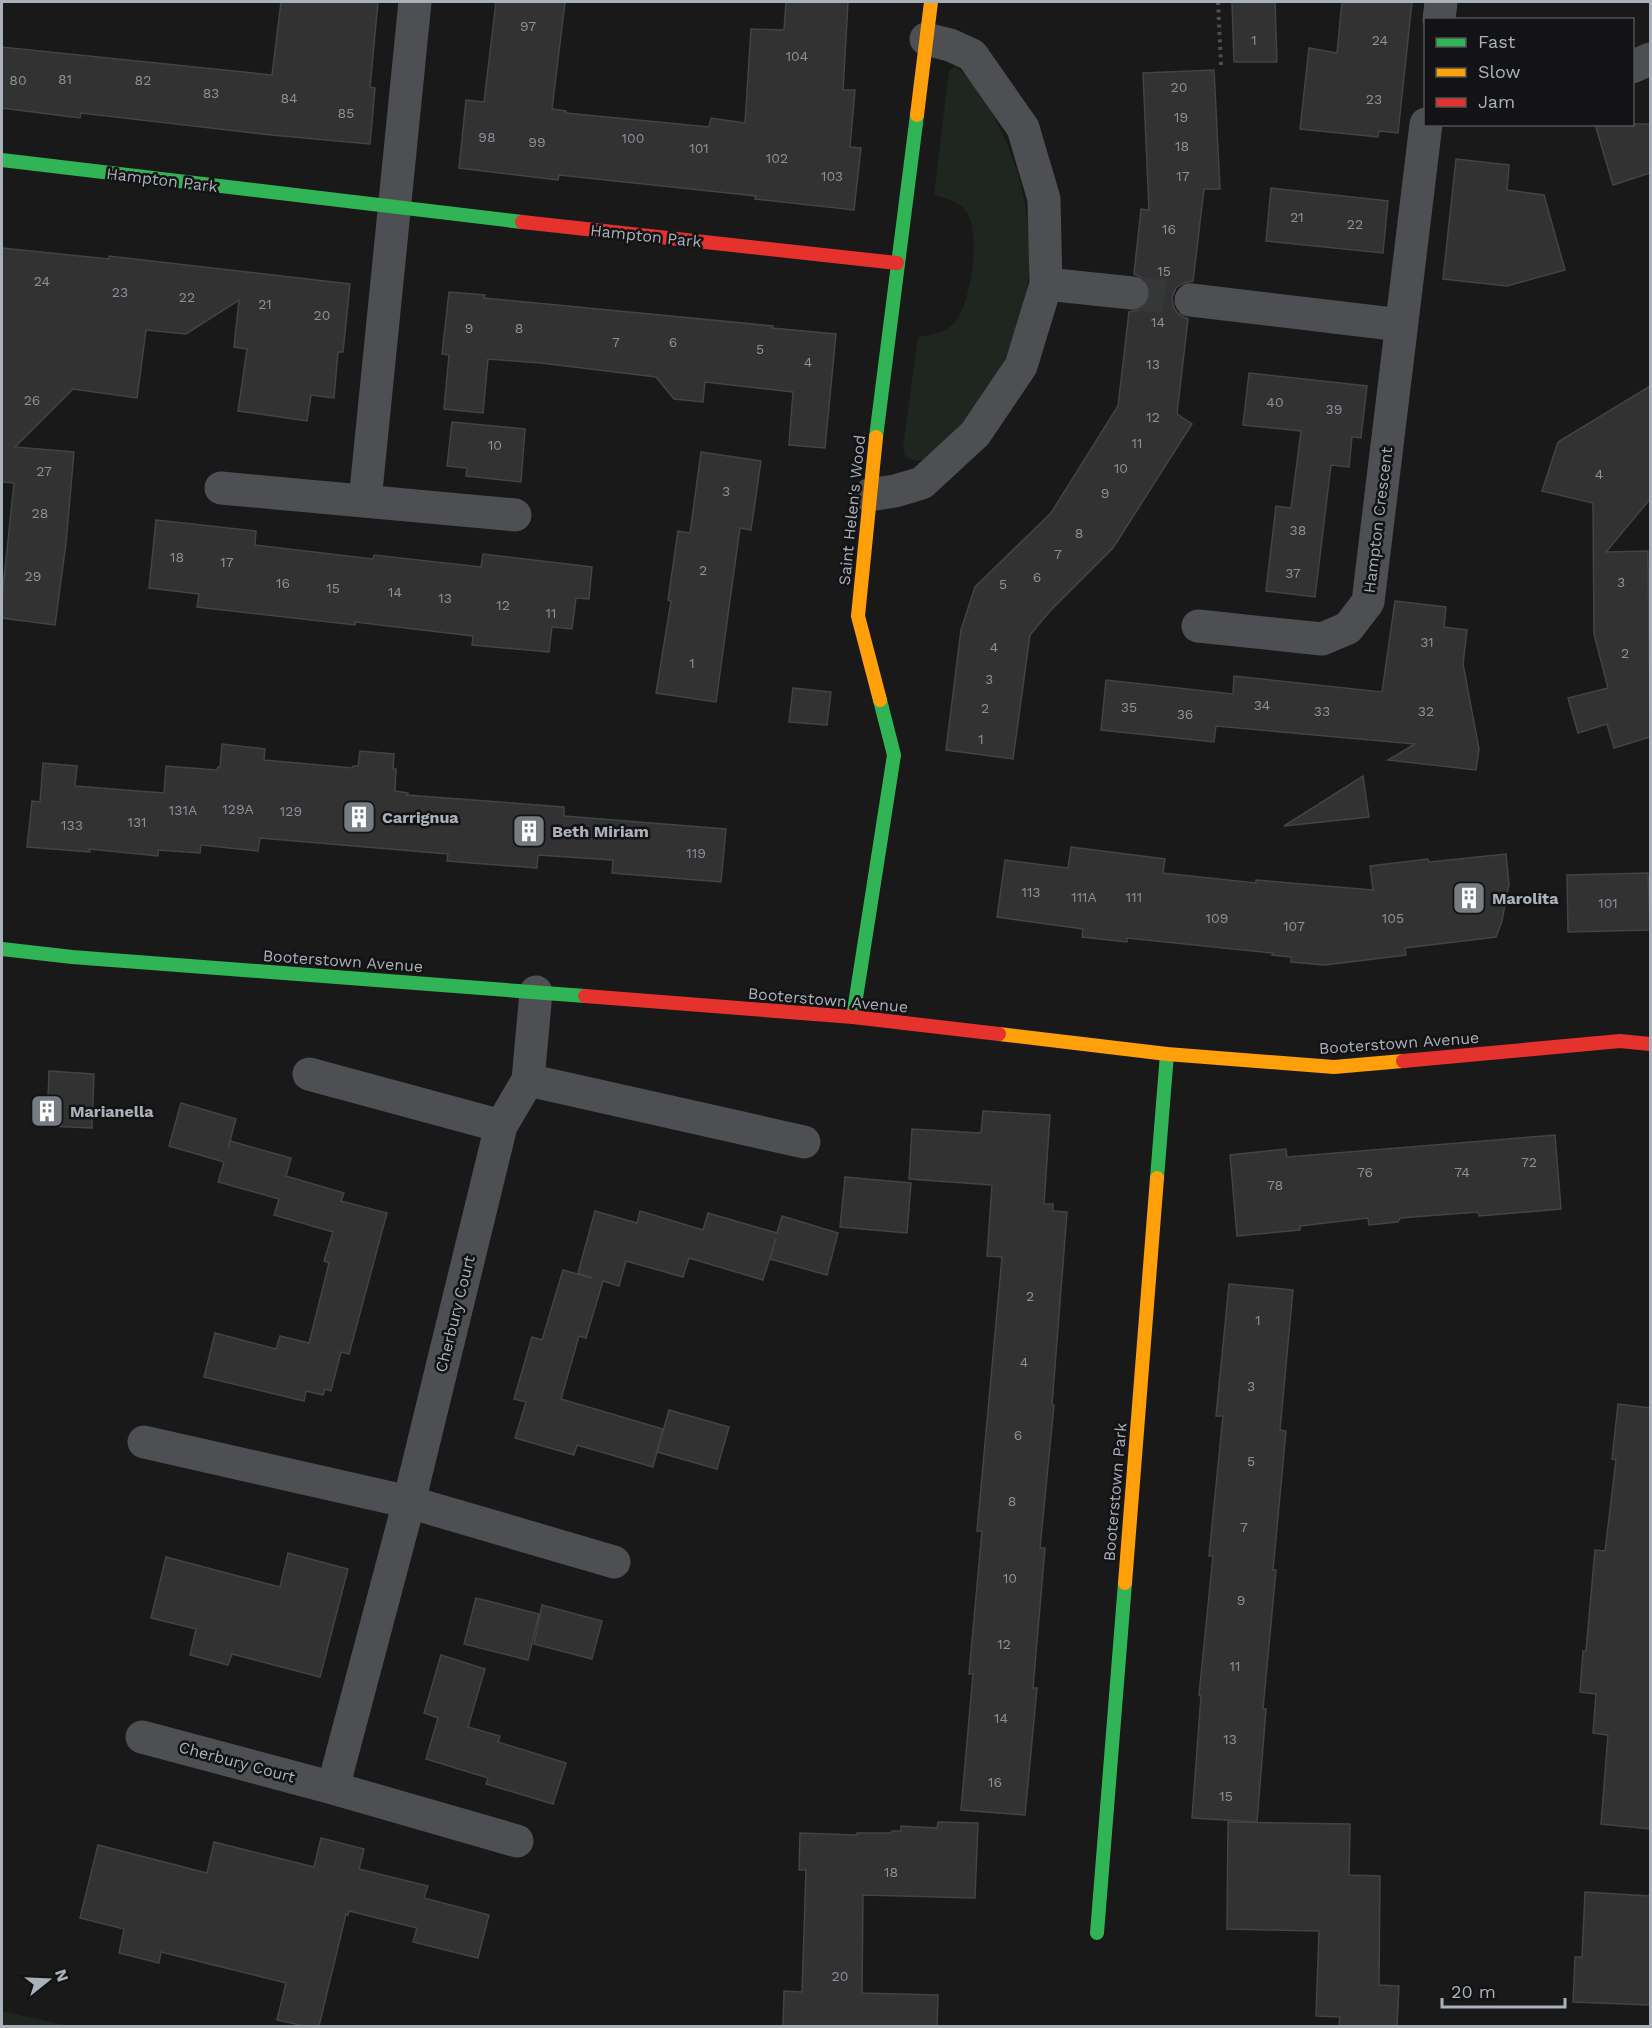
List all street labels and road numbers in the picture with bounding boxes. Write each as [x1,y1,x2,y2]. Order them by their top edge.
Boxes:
street label: Hampton Park [105,164,219,196]
street label: Hampton Park [589,221,703,251]
street label: Saint Helen's Wood [835,434,869,586]
street label: Hampton Crescent [1360,446,1396,594]
street label: Booterstown Avenue [262,946,424,976]
street label: Booterstown Avenue [747,984,909,1016]
street label: Booterstown Avenue [1318,1028,1480,1058]
street label: Cherbury Court [431,1253,479,1374]
street label: Booterstown Park [1099,1422,1131,1562]
street label: Cherbury Court [177,1737,297,1787]

